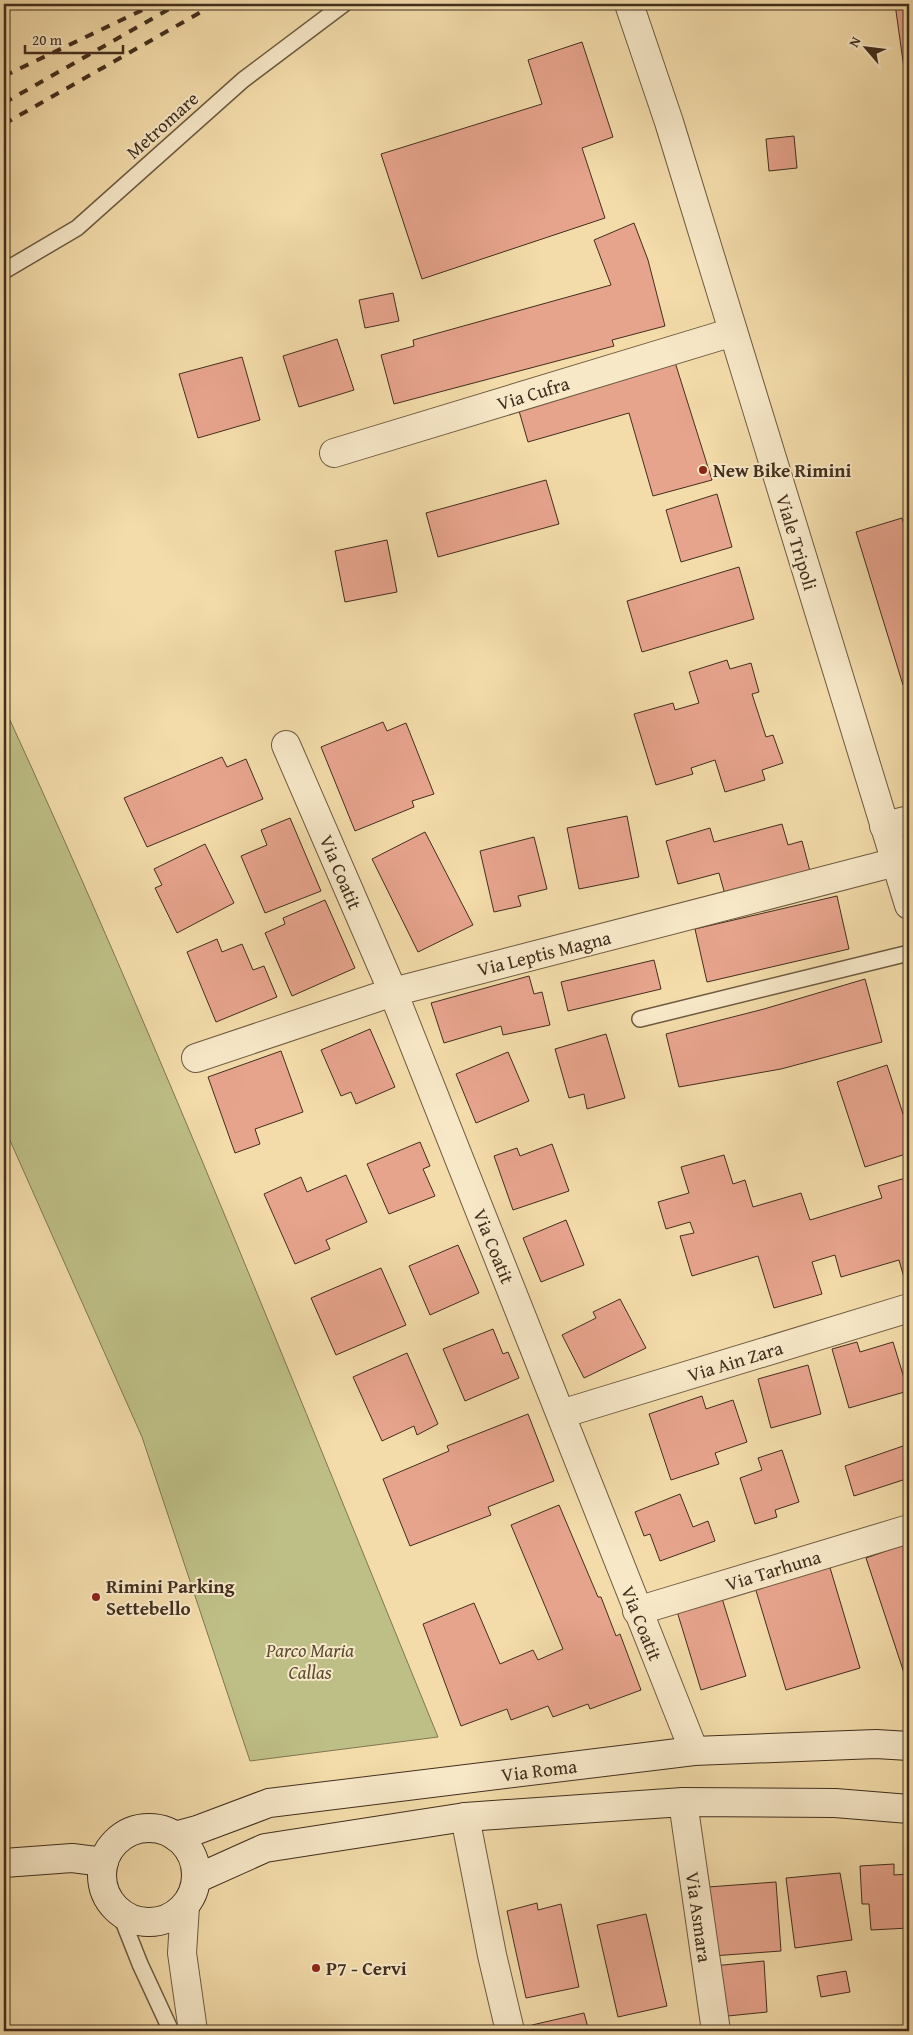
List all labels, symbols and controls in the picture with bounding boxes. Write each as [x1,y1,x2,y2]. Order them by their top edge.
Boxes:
scale bar [25,22,122,54]
north arrow [840,22,890,72]
text: 20 m [32,29,63,50]
text: N [843,33,866,51]
street label: Metromare [119,85,205,165]
street label: Via Cufra [493,369,573,417]
place label: New Bike Rimini [713,456,852,484]
marker: New Bike Rimini [697,464,709,476]
street label: Viale Tripoli [769,490,825,594]
street label: Via Coatit [313,830,369,914]
street label: Via Leptis Magna [474,923,614,983]
street label: Via Coatit [466,1204,522,1288]
street label: Via Ain Zara [684,1333,786,1389]
street label: Via Tarhuna [722,1542,824,1598]
place label: Rimini Parking Settebello [106,1572,236,1622]
street label: Via Coatit [614,1581,670,1665]
marker: Rimini Parking Settebello [90,1591,102,1603]
park label: Parco Maria Callas [265,1636,354,1686]
street label: Via Roma [500,1751,578,1789]
street label: Via Asmara [679,1870,719,1964]
place label: P7 - Cervi [326,1954,407,1982]
marker: P7 - Cervi [310,1962,322,1974]

